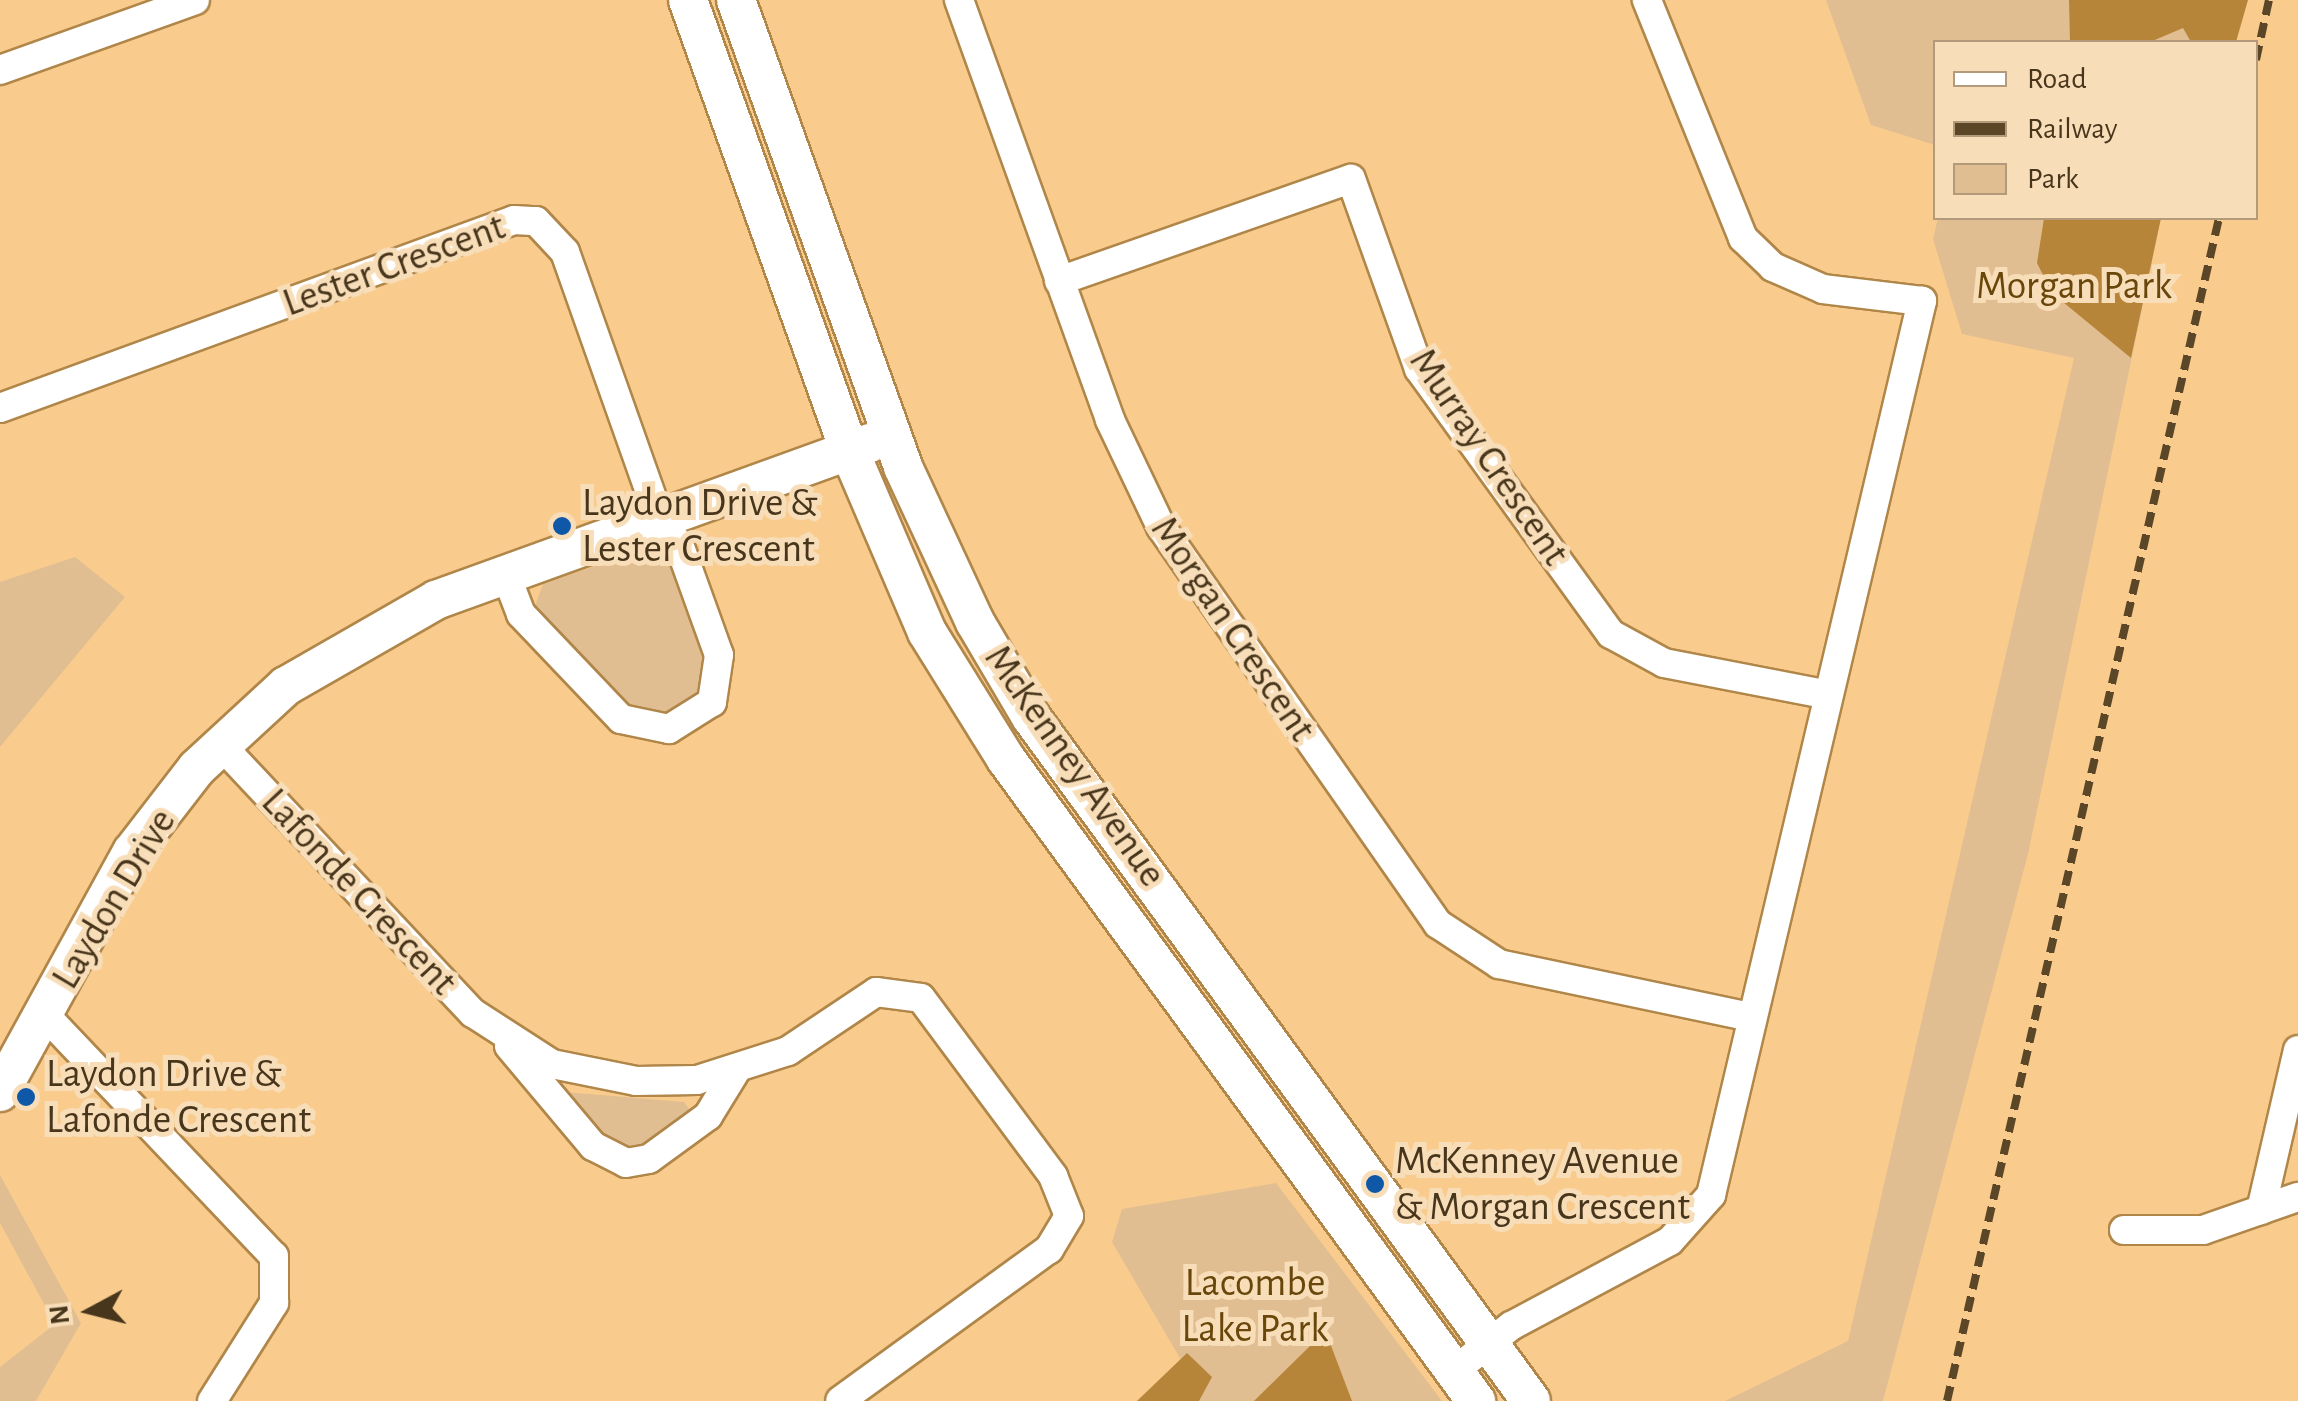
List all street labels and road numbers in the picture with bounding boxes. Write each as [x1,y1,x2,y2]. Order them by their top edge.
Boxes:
street label: Lester Crescent [276,203,512,327]
street label: Murray Crescent [1399,339,1579,575]
street label: Morgan Crescent [1140,508,1326,750]
street label: McKenney Avenue [974,636,1176,896]
street label: Lafonde Crescent [251,779,467,1005]
street label: Laydon Drive [42,800,186,998]

